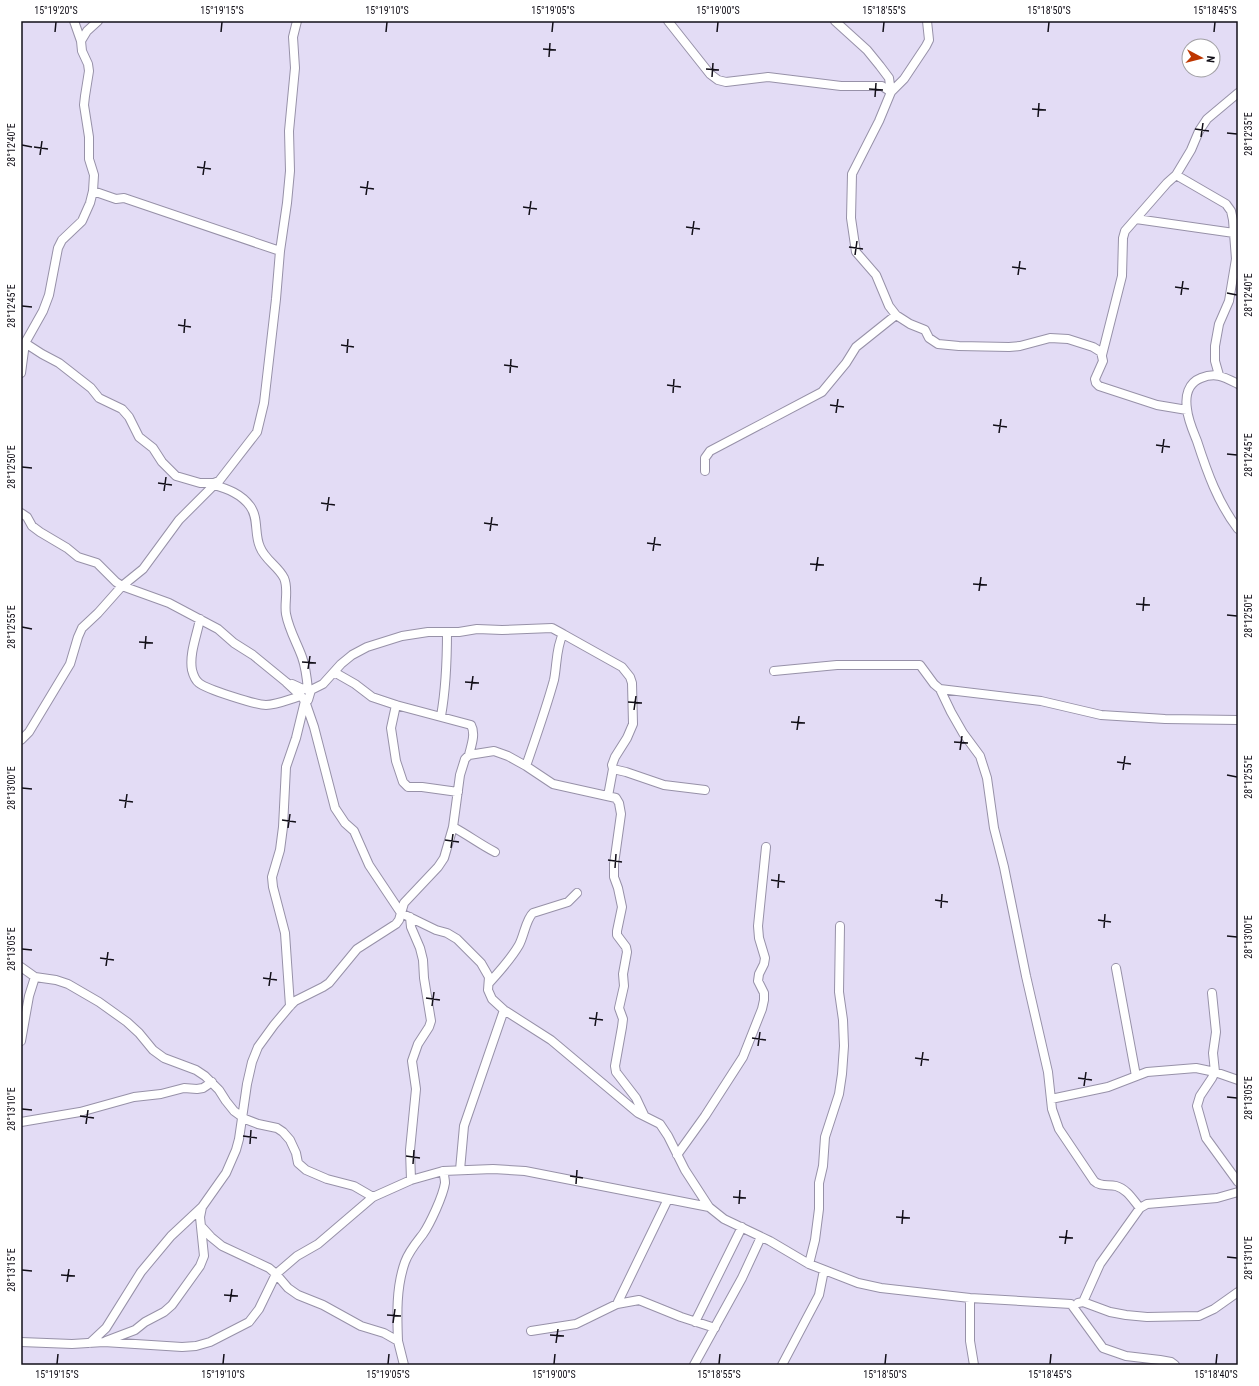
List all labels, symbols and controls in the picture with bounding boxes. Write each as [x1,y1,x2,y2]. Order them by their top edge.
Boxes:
text: 15°19'20"S [34,5,78,16]
text: 15°19'15"S [200,5,244,16]
text: 15°19'10"S [365,5,409,16]
text: 15°19'05"S [531,5,575,16]
text: 15°19'00"S [696,5,740,16]
text: 15°18'55"S [862,5,906,16]
text: 15°18'50"S [1027,5,1071,16]
text: 15°18'45"S [1193,5,1237,16]
north arrow [1181,38,1221,78]
text: N [1204,55,1217,64]
text: 28°12'35"E [1243,112,1254,156]
text: 28°12'40"E [6,123,17,167]
text: 28°12'40"E [1243,273,1254,317]
text: 28°12'45"E [6,284,17,328]
text: 28°12'45"E [1243,433,1254,477]
text: 28°12'50"E [6,445,17,489]
text: 28°12'50"E [1243,594,1254,638]
text: 28°12'55"E [6,605,17,649]
text: 28°12'55"E [1243,755,1254,799]
text: 28°13'00"E [6,766,17,810]
text: 28°13'00"E [1243,915,1254,959]
text: 28°13'05"E [6,927,17,971]
text: 28°13'05"E [1243,1076,1254,1120]
text: 28°13'10"E [6,1087,17,1131]
text: 28°13'10"E [1243,1236,1254,1280]
text: 28°13'15"E [6,1248,17,1292]
text: 15°19'15"S [35,1369,79,1380]
text: 15°19'10"S [201,1369,245,1380]
text: 15°19'05"S [366,1369,410,1380]
text: 15°19'00"S [532,1369,576,1380]
text: 15°18'55"S [697,1369,741,1380]
text: 15°18'50"S [863,1369,907,1380]
text: 15°18'45"S [1028,1369,1072,1380]
text: 15°18'40"S [1194,1369,1238,1380]

